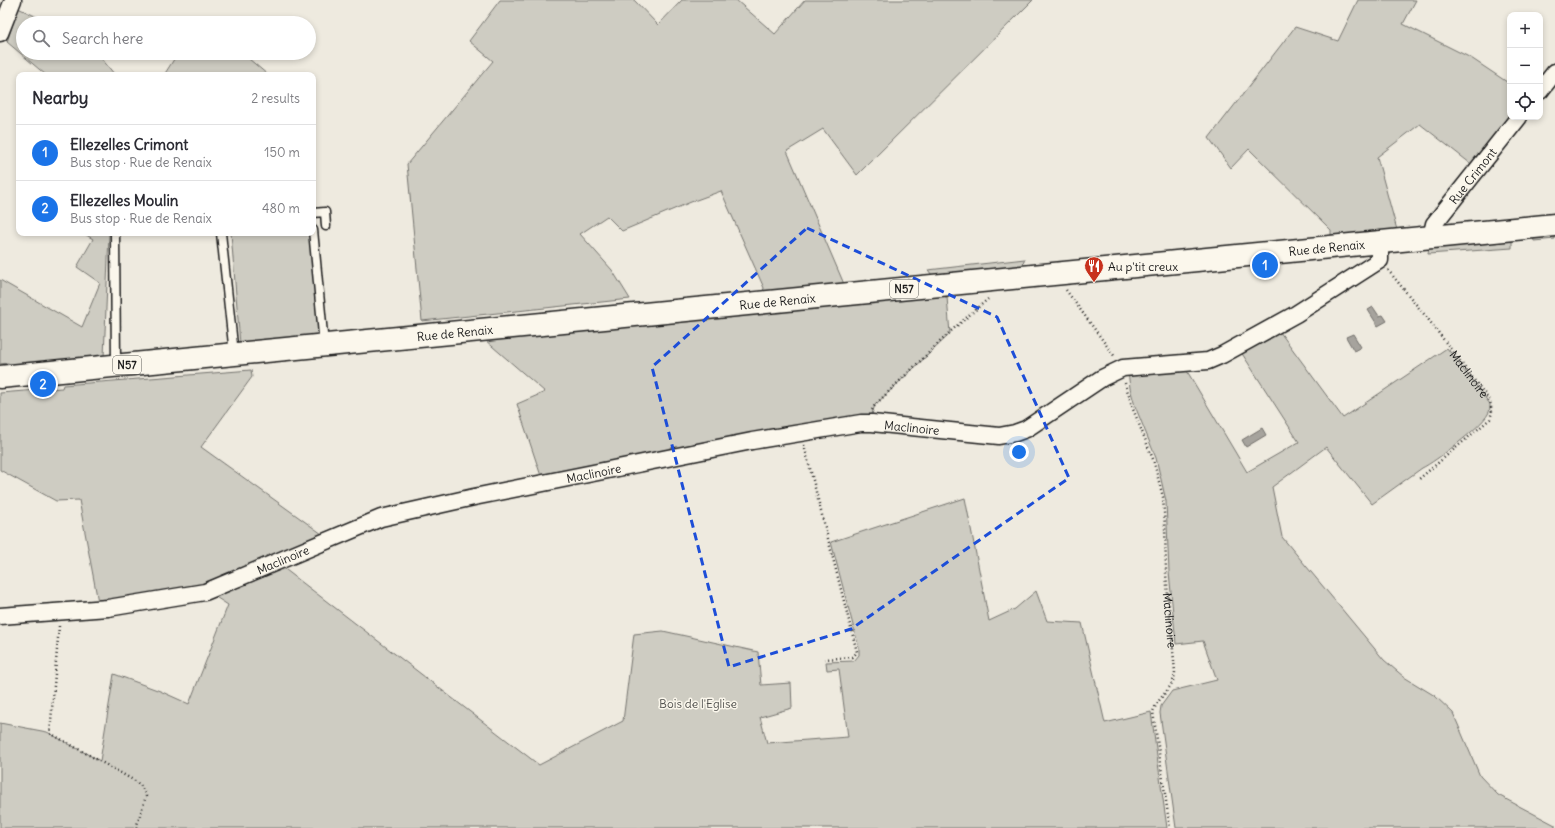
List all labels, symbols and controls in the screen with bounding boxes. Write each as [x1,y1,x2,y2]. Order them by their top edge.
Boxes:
map controls [1507,12,1543,120]
button: + [1507,12,1543,48]
search box [16,16,316,60]
icon: search [30,27,52,49]
text: Search here [62,29,143,48]
button: − [1507,48,1543,84]
button: locate [1507,84,1543,120]
text: Nearby [32,87,88,109]
text: 2 results [251,90,300,107]
text: Ellezelles Crimont [70,135,188,154]
text: 1 [42,144,48,161]
text: 150 m [264,144,300,161]
street label: Rue Crimont [1446,145,1499,207]
text: Bus stop · Rue de Renaix [70,154,212,171]
text: Ellezelles Moulin [70,191,178,210]
text: 2 [41,200,49,217]
text: 480 m [262,200,300,217]
text: Bus stop · Rue de Renaix [70,210,212,227]
street label: Rue de Renaix [1288,236,1366,259]
pin: 1 [1252,250,1278,280]
restaurant icon: Au p'tit creux [1083,255,1105,283]
place label: Au p'tit creux [1108,259,1178,274]
road number: N57 [890,280,918,298]
street label: Rue de Renaix [739,290,816,312]
street label: Rue de Renaix [416,321,494,344]
street label: Maclinoire [1447,347,1492,400]
road number: N57 [113,356,141,374]
pin: 2 [30,369,56,399]
street label: Maclinoire [884,417,940,437]
your location [1009,442,1029,462]
street label: Maclinoire [565,460,622,486]
street label: Maclinoire [254,542,311,577]
street label: Maclinoire [1160,592,1180,649]
park label: Bois de l'Eglise [659,696,737,711]

